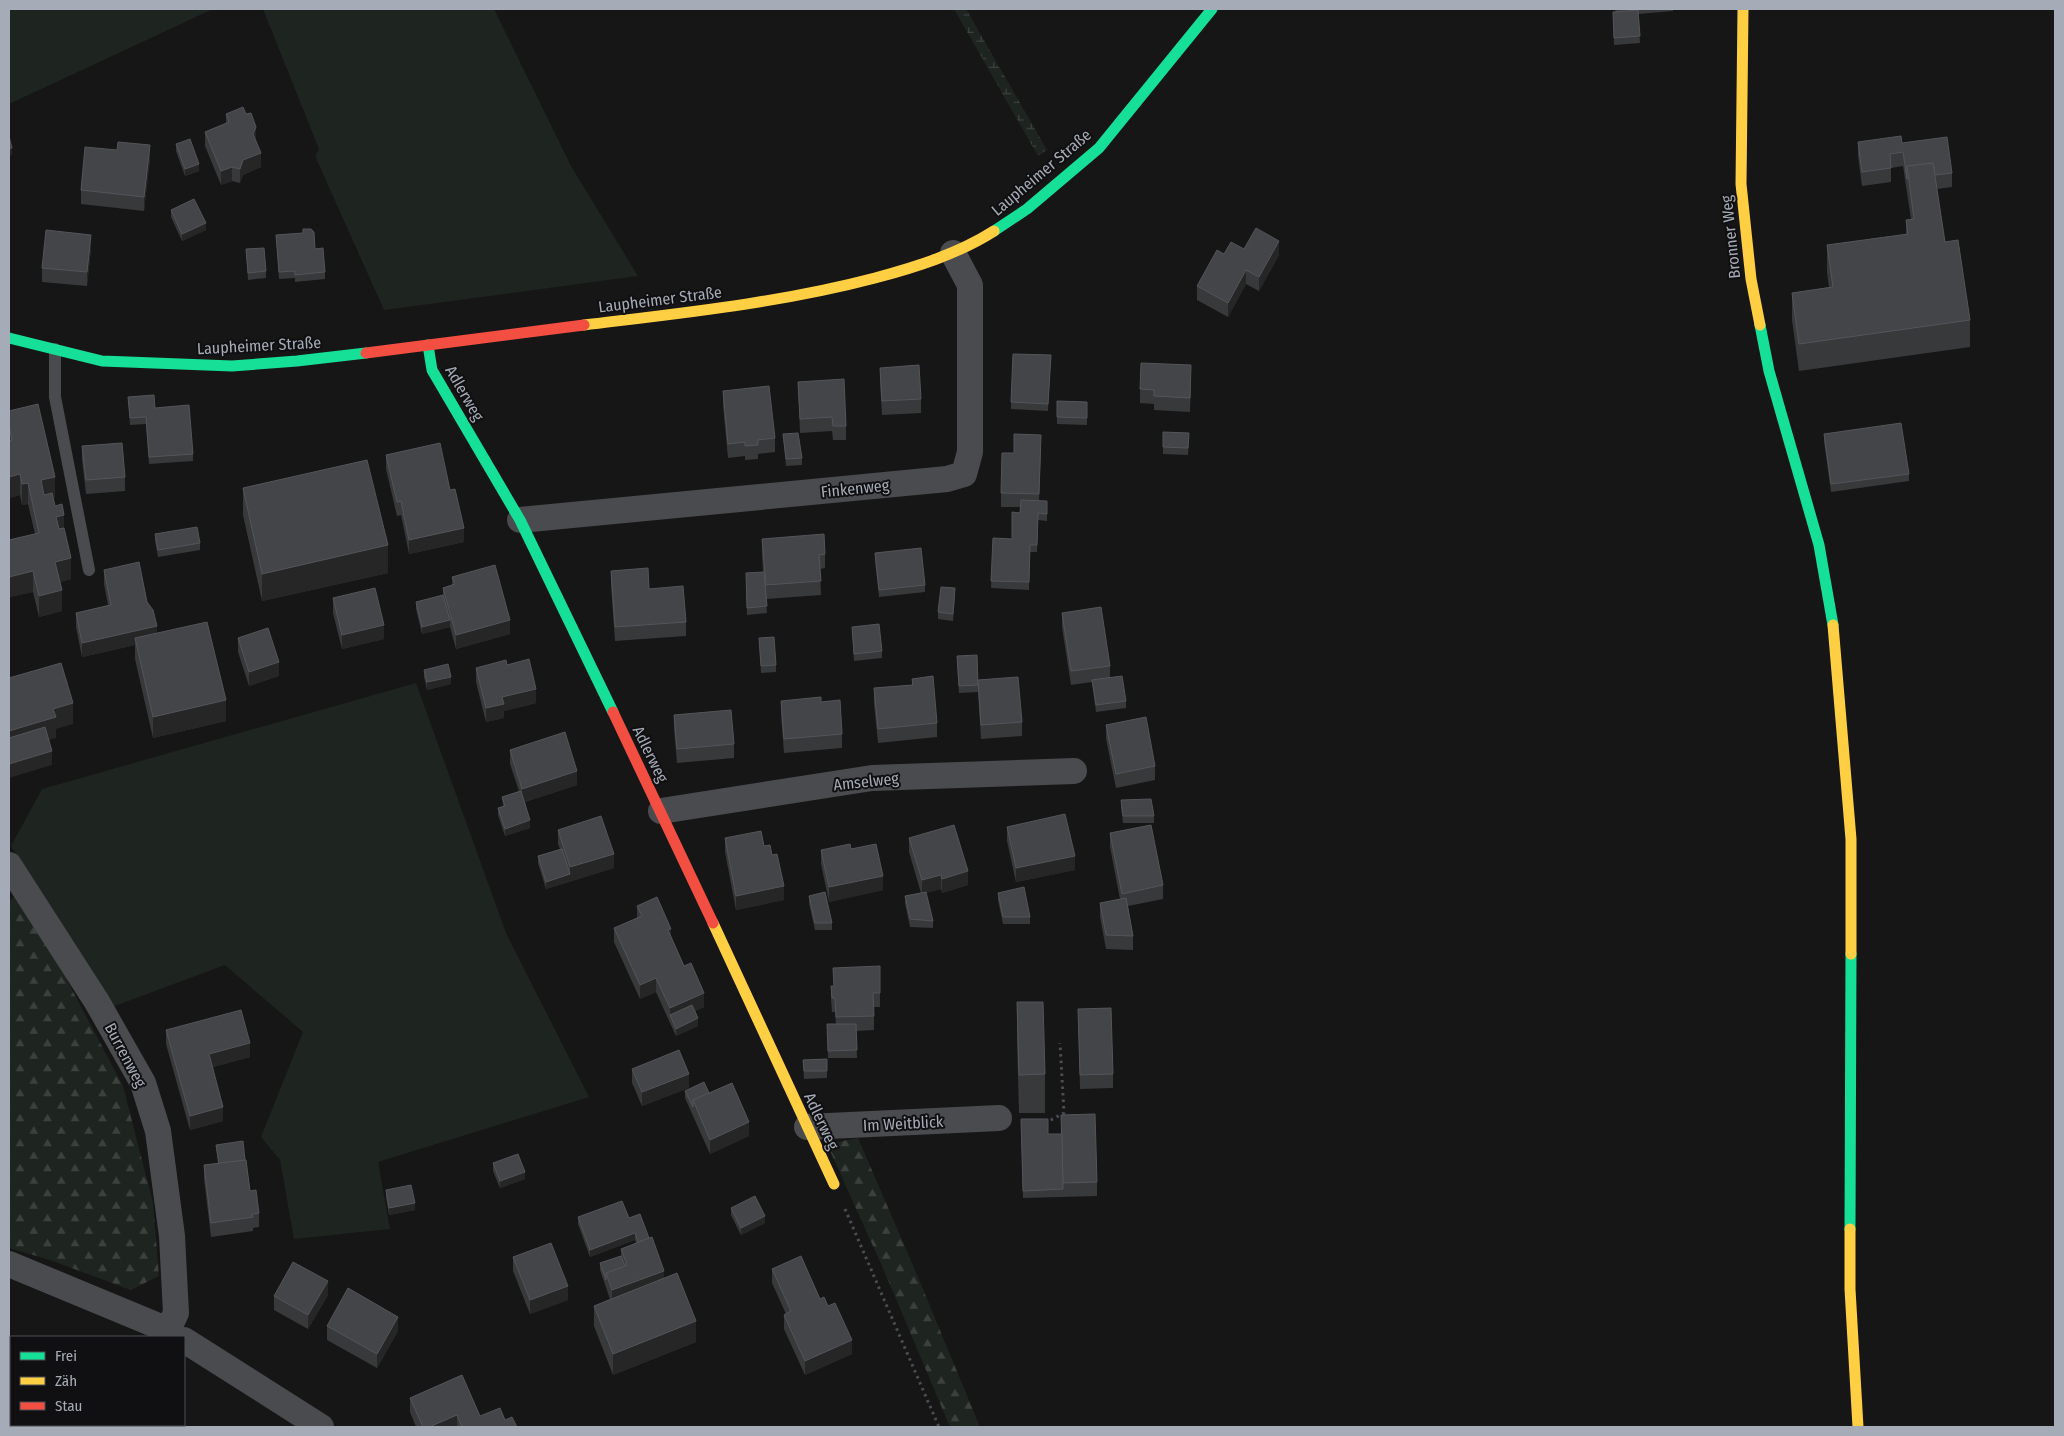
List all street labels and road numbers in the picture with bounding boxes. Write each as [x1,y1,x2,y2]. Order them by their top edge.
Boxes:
street label: Laupheimer Straße [988,125,1095,220]
street label: Bronner Weg [1717,194,1744,280]
street label: Laupheimer Straße [597,282,723,316]
street label: Laupheimer Straße [197,333,322,358]
street label: Adlerweg [441,362,488,425]
street label: Finkenweg [820,475,891,502]
street label: Adlerweg [629,723,673,786]
street label: Amselweg [832,769,900,794]
street label: Burrenweg [101,1020,151,1091]
street label: Adlerweg [800,1090,843,1153]
street label: Im Weitblick [862,1112,944,1135]

